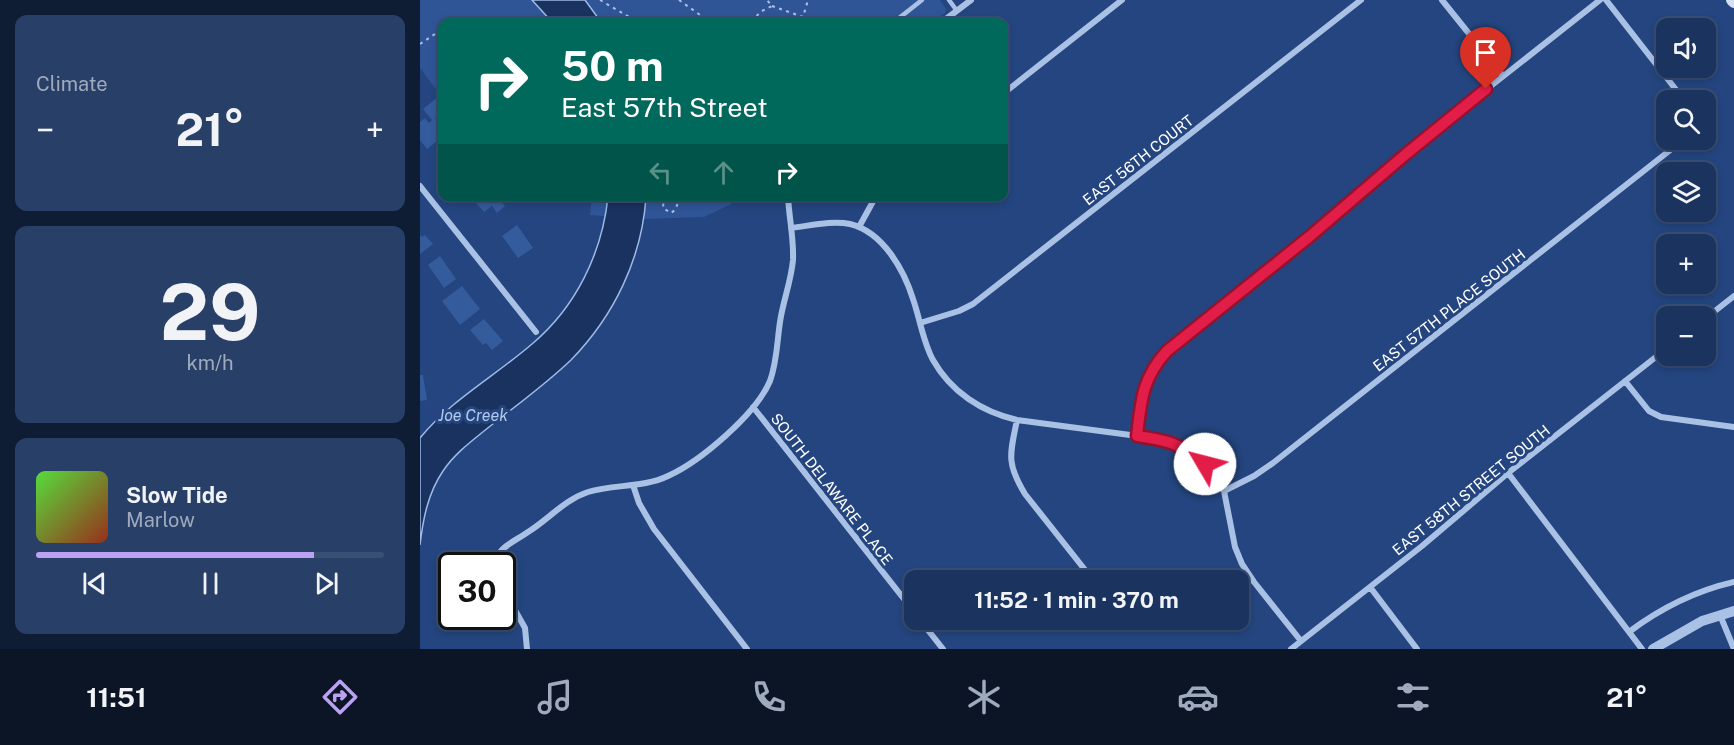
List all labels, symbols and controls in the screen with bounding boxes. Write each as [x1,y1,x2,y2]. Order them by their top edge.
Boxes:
map controls [1656,18,1716,366]
button: sound [1656,18,1716,78]
pin [1460,27,1511,89]
icon: arrive [1469,36,1502,69]
text: 50 m [561,41,664,90]
icon: right [462,42,540,120]
text: Climate [36,72,108,96]
button: search [1656,90,1716,150]
text: East 57th Street [561,91,768,123]
text: 21° [175,103,245,156]
text: − [36,111,54,149]
text: + [366,111,384,149]
street label: EAST 56TH COURT [1079,112,1197,208]
icon: left [644,156,677,189]
icon: ahead [707,156,740,189]
icon: right [770,156,803,189]
button: layers [1656,162,1716,222]
button: + [1656,234,1716,294]
street label: EAST 57TH PLACE SOUTH [1370,245,1528,375]
text: 29 [160,266,260,358]
button: − [1656,306,1716,366]
text: km/h [186,351,234,375]
water label: Joe Creek [438,406,508,425]
street label: SOUTH DELAWARE PLACE [768,410,896,568]
street label: EAST 58TH STREET SOUTH [1389,421,1553,559]
position arrow [1173,432,1237,496]
text: Slow Tide [126,482,228,508]
text: Marlow [126,508,195,532]
speed limit sign: 30 [438,552,516,630]
icon: previous [78,567,111,600]
icon: pause [194,567,227,600]
icon: next [310,567,343,600]
text: 11:52 · 1 min · 370 m [974,587,1179,613]
icon: directions [319,676,361,718]
icon: music [534,676,576,718]
icon: phone [748,676,790,718]
icon: climate [963,676,1005,718]
icon: car [1177,676,1219,718]
icon: filters [1392,676,1434,718]
text: 11:51 [86,681,146,713]
text: 21° [1606,681,1648,713]

